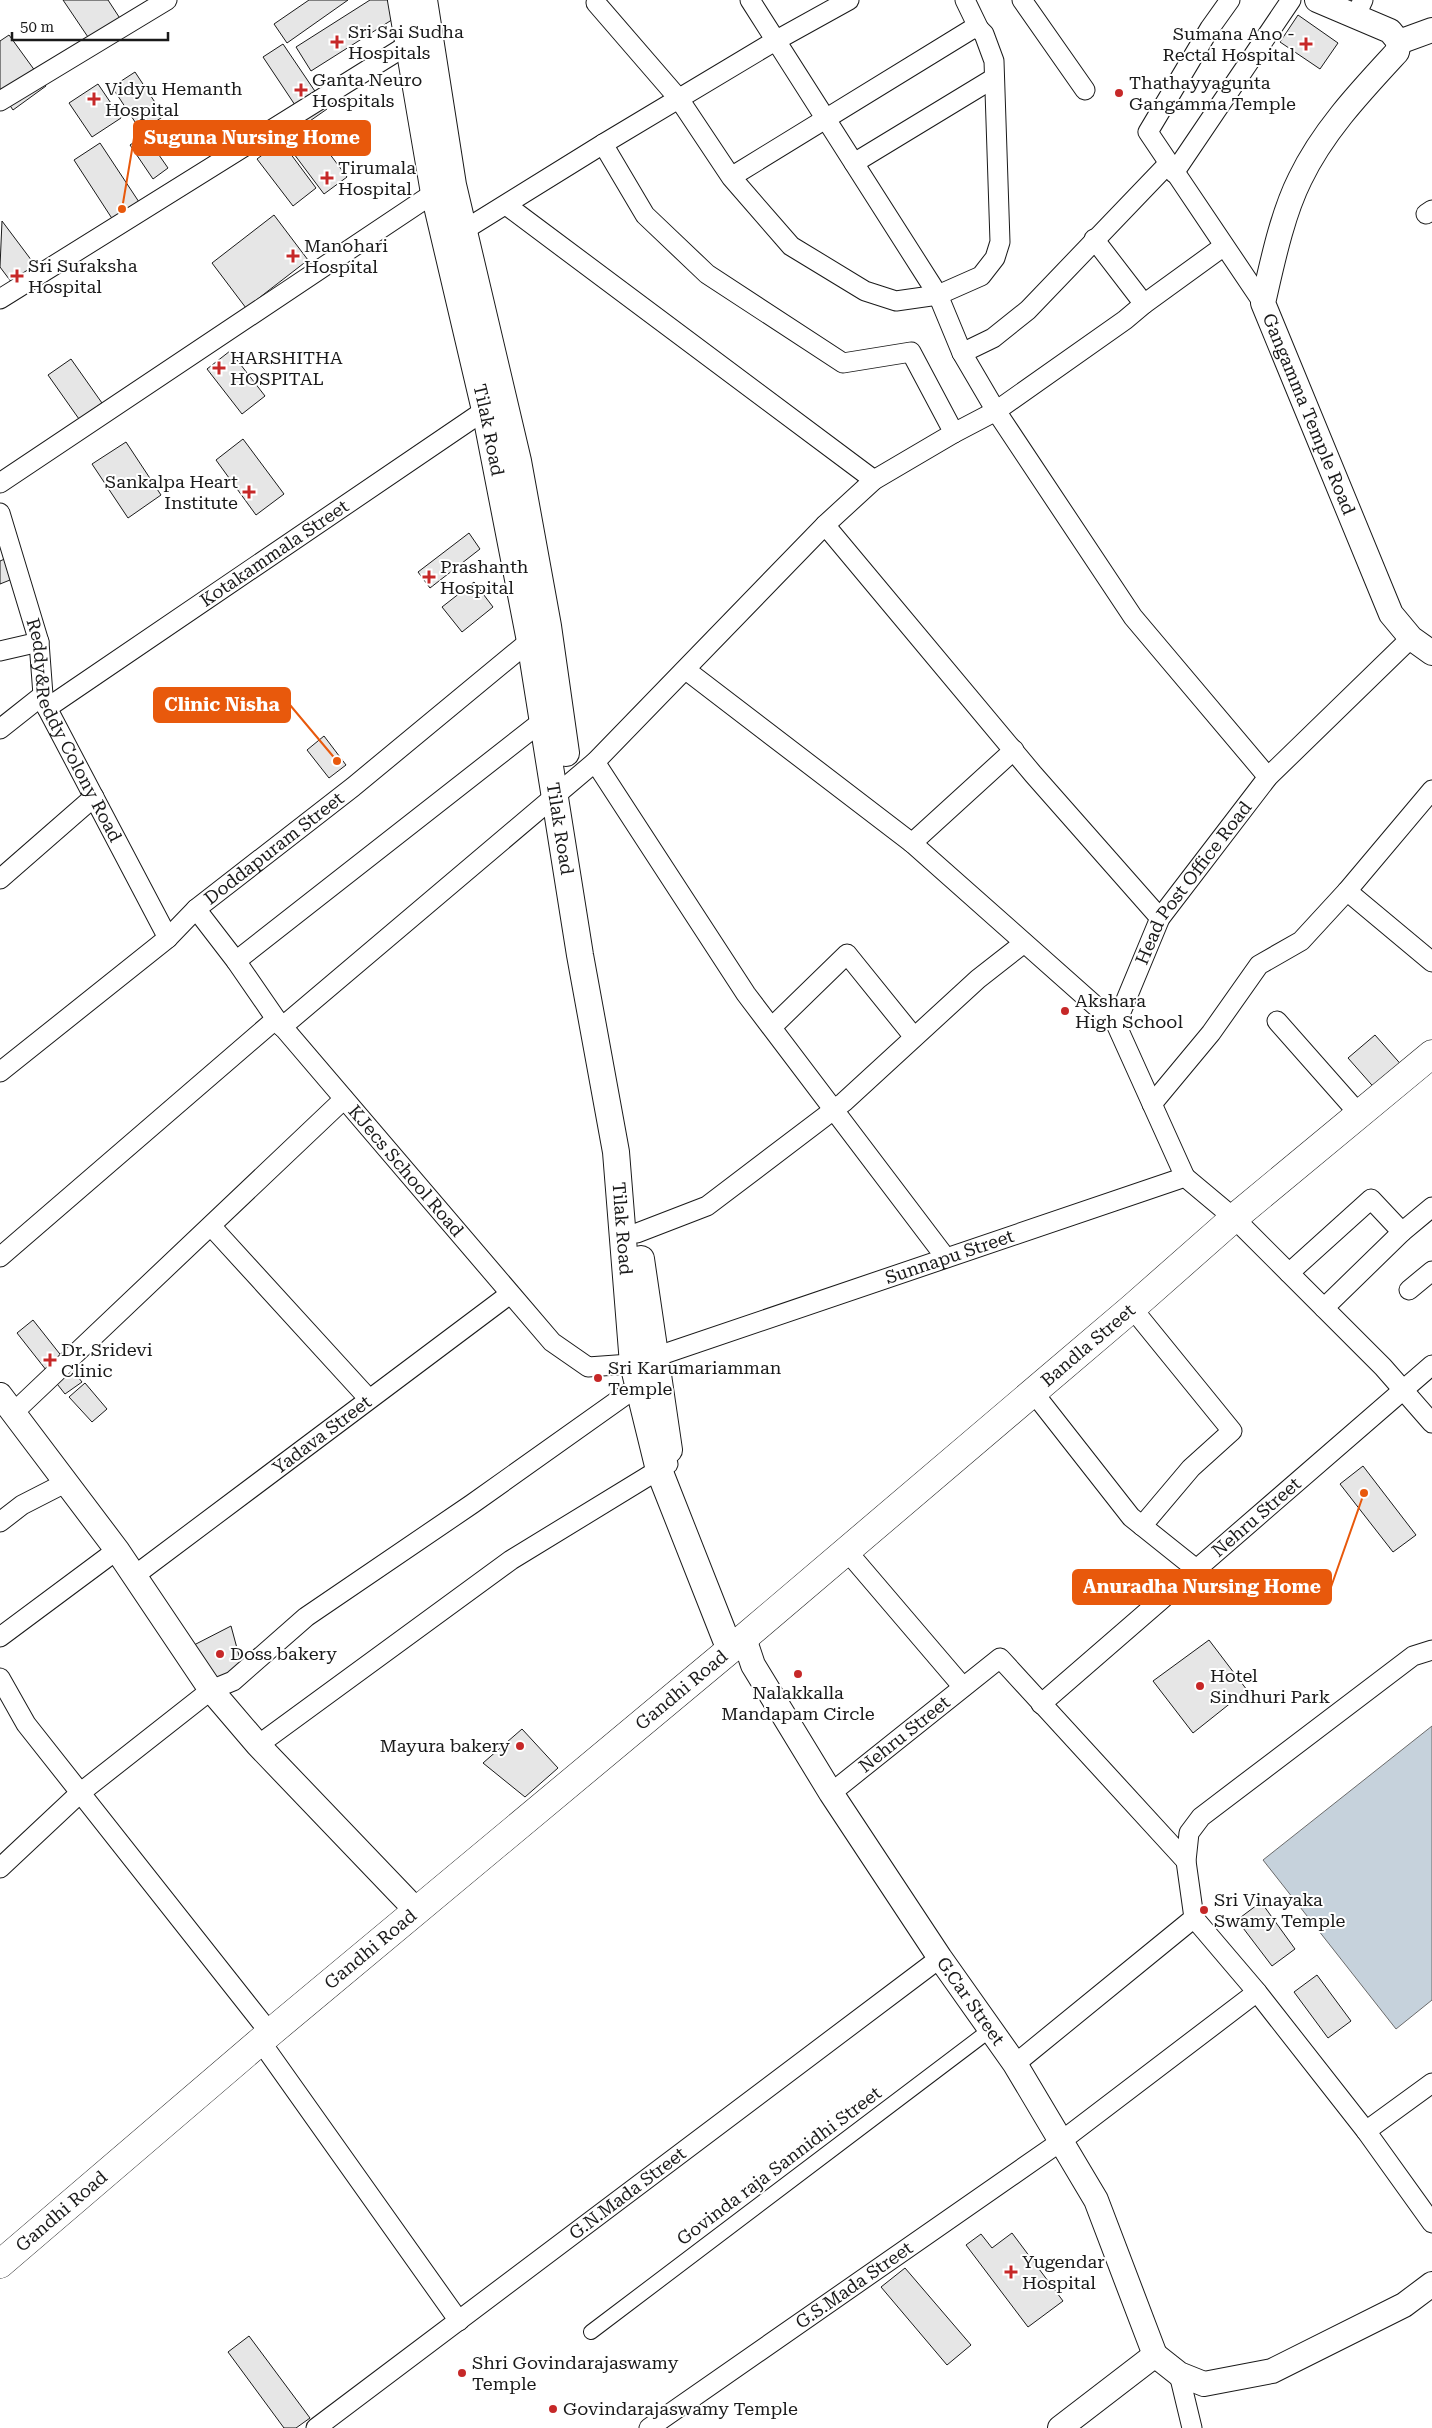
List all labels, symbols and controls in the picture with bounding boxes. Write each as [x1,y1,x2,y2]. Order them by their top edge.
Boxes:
scale bar [12,10,169,42]
text: 50 m [20,18,55,36]
place label: Sri Sai Sudha Hospitals [348,21,464,63]
place label: Sumana Ano - Rectal Hospital [1162,23,1295,65]
marker: Sri Sai Sudha Hospitals [330,35,344,49]
marker: Sumana Ano - Rectal Hospital [1299,37,1313,51]
place label: Ganta Neuro Hospitals [312,69,422,111]
place label: Thathayyagunta Gangamma Temple [1129,72,1296,114]
place label: Vidyu Hemanth Hospital [105,78,243,120]
marker: Ganta Neuro Hospitals [294,83,308,97]
marker: Thathayyagunta Gangamma Temple [1113,87,1125,99]
marker: Vidyu Hemanth Hospital [87,92,101,106]
callout: Suguna Nursing Home [134,121,370,155]
text: Suguna Nursing Home [144,126,360,149]
place label: Tirumala Hospital [338,157,416,199]
marker: Tirumala Hospital [320,171,334,185]
place label: Manohari Hospital [304,235,388,277]
marker: Manohari Hospital [286,249,300,263]
place label: Sri Suraksha Hospital [28,255,138,297]
marker: Sri Suraksha Hospital [10,269,24,283]
street label: Gangamma Temple Road [1258,310,1360,518]
place label: HARSHITHA HOSPITAL [230,347,343,389]
marker: HARSHITHA HOSPITAL [212,361,226,375]
street label: Tilak Road [469,382,509,478]
place label: Sankalpa Heart Institute [105,471,238,513]
marker: Sankalpa Heart Institute [242,485,256,499]
street label: Kotakammala Street [196,495,353,611]
place label: Prashanth Hospital [440,556,529,598]
marker: Prashanth Hospital [422,570,436,584]
street label: Reddy&Reddy Colony Road [22,616,127,846]
callout: Clinic Nisha [154,688,290,722]
text: Clinic Nisha [164,693,280,716]
street label: Tilak Road [543,781,578,877]
street label: Doddapuram Street [200,787,348,909]
street label: Head Post Office Road [1131,797,1256,967]
place label: Akshara High School [1075,990,1183,1032]
marker: Akshara High School [1059,1005,1071,1017]
street label: KJecs School Road [344,1101,469,1241]
street label: Tilak Road [608,1181,637,1276]
street label: Sunnapu Street [882,1225,1017,1288]
street label: Bandla Street [1037,1299,1139,1391]
place label: Dr. Sridevi Clinic [61,1339,153,1381]
marker: Dr. Sridevi Clinic [43,1353,57,1367]
place label: Sri Karumariamman Temple [608,1357,782,1399]
marker: Sri Karumariamman Temple [592,1372,604,1384]
street label: Yadava Street [268,1391,375,1478]
street label: Nehru Street [1207,1473,1305,1561]
callout: Anuradha Nursing Home [1073,1570,1331,1604]
text: Anuradha Nursing Home [1083,1575,1321,1598]
place label: Doss bakery [230,1643,337,1664]
street label: Gandhi Road [631,1645,732,1734]
marker: Doss bakery [214,1648,226,1660]
place label: Hotel Sindhuri Park [1210,1665,1330,1707]
marker: Nalakkalla Mandapam Circle [792,1668,804,1680]
marker: Hotel Sindhuri Park [1194,1680,1206,1692]
place label: Nalakkalla Mandapam Circle [721,1682,875,1724]
street label: Nehru Street [854,1691,954,1777]
place label: Mayura bakery [380,1735,510,1756]
marker: Mayura bakery [514,1740,526,1752]
place label: Sri Vinayaka Swamy Temple [1214,1889,1346,1931]
street label: Gandhi Road [320,1904,421,1993]
marker: Sri Vinayaka Swamy Temple [1198,1904,1210,1916]
street label: G.Car Street [933,1953,1009,2049]
street label: Govinda raja Sannidhi Street [672,2082,885,2249]
street label: G.N.Mada Street [565,2142,690,2244]
street label: Gandhi Road [11,2166,111,2256]
street label: G.S.Mada Street [791,2237,917,2333]
place label: Yugendar Hospital [1022,2251,1105,2293]
marker: Yugendar Hospital [1004,2265,1018,2279]
place label: Shri Govindarajaswamy Temple [472,2352,679,2394]
marker: Shri Govindarajaswamy Temple [456,2367,468,2379]
place label: Govindarajaswamy Temple [563,2398,798,2419]
marker: Govindarajaswamy Temple [547,2403,559,2415]

